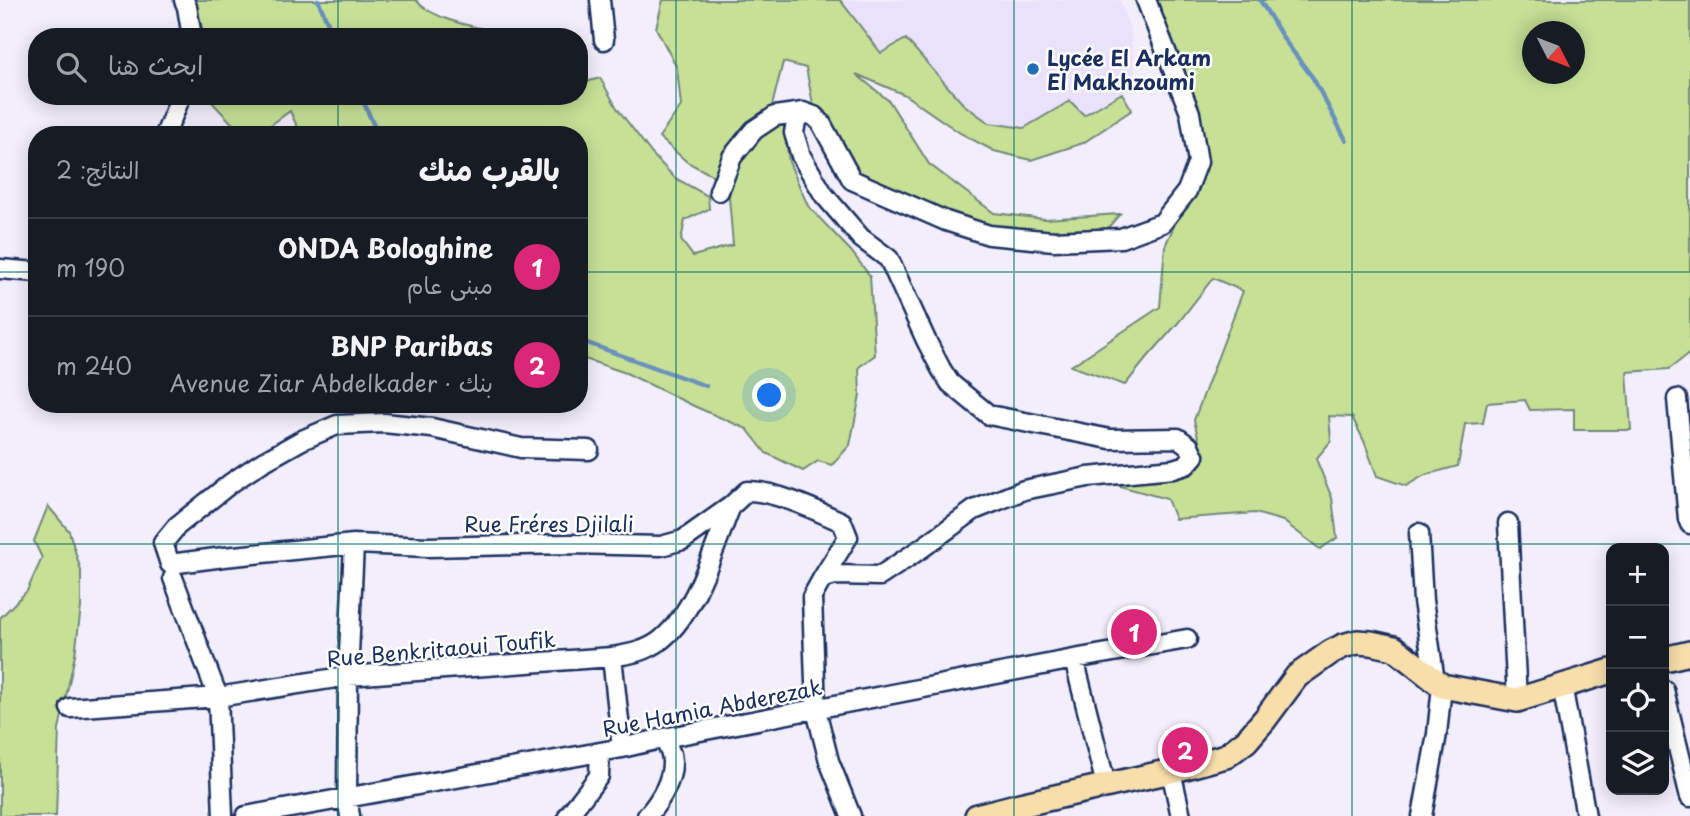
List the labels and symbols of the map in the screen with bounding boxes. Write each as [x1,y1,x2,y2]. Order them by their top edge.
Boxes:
north arrow [1522,21,1585,84]
place label: Lycée El Arkam El Makhzoumi [1047,41,1211,97]
marker: Lycée El Arkam El Makhzoumi [1025,61,1041,77]
your location [752,378,786,412]
street label: Rue Fréres Djilali [464,507,634,539]
pin: 1 [1111,606,1157,658]
street label: Rue Benkritaoui Toufik [325,622,557,674]
street label: Rue Hamia Abderezak [599,670,825,744]
pin: 2 [1162,724,1208,776]

